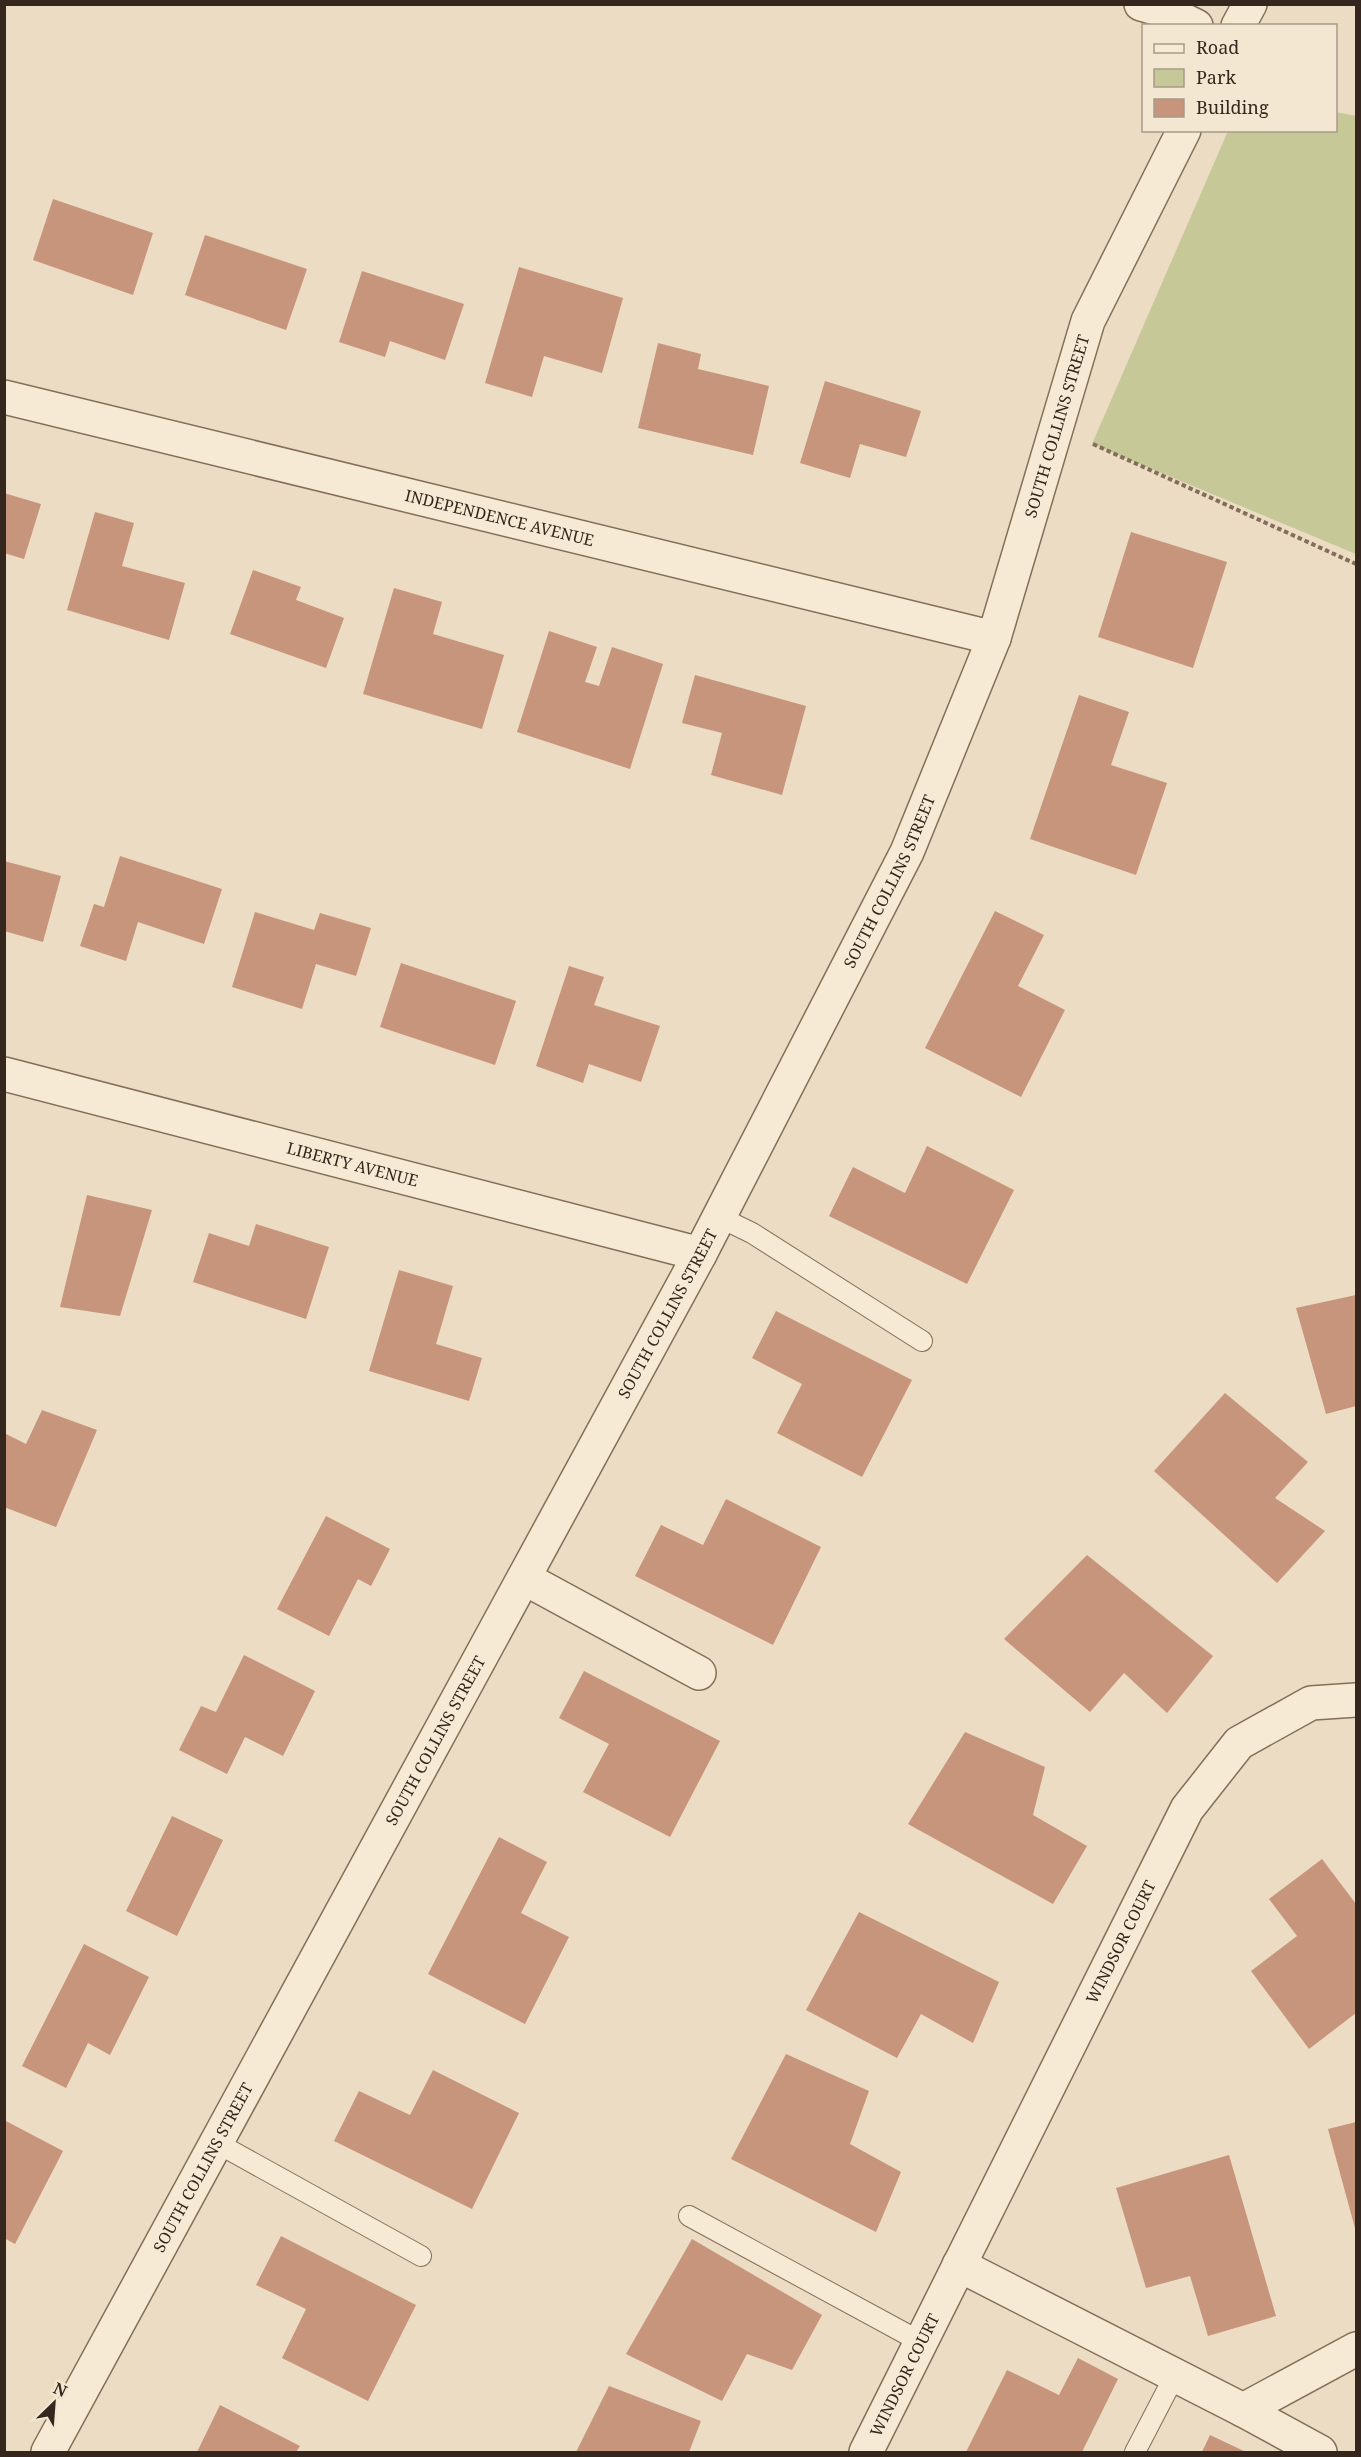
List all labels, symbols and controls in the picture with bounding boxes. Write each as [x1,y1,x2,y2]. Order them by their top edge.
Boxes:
legend [1142,24,1337,132]
text: Road [1196,35,1239,59]
text: Park [1196,65,1236,89]
text: Building [1196,95,1269,119]
street label: SOUTH COLLINS STREET [1019,332,1094,520]
street label: INDEPENDENCE AVENUE [403,484,596,551]
street label: SOUTH COLLINS STREET [838,791,940,972]
street label: LIBERTY AVENUE [284,1137,421,1192]
street label: SOUTH COLLINS STREET [612,1225,722,1402]
street label: SOUTH COLLINS STREET [380,1652,490,1829]
street label: WINDSOR COURT [1081,1877,1161,2007]
street label: SOUTH COLLINS STREET [148,2079,258,2256]
street label: WINDSOR COURT [864,2310,944,2440]
north arrow [24,2373,84,2433]
text: N [50,2377,71,2402]

